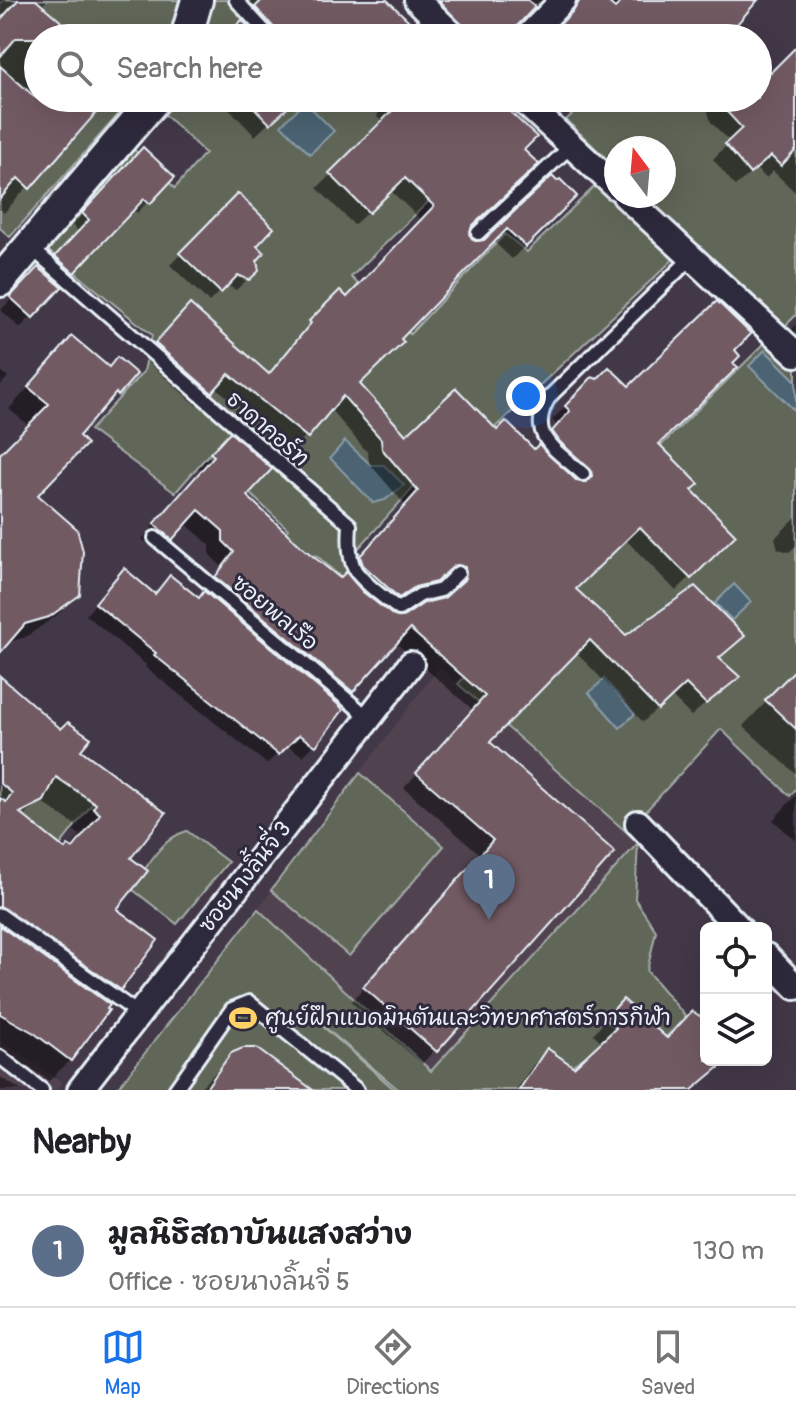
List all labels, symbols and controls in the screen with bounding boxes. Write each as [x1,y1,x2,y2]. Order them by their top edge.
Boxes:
search box [24,24,772,112]
icon: search [52,46,96,90]
text: Search here [116,50,263,87]
north arrow [604,136,676,208]
your location [506,376,546,416]
street label: ธาดาคอร์ท [221,385,316,473]
street label: ซอยพลเรือ [226,569,324,657]
street label: ซอยนางลิ้นจี่ 3 [187,811,297,938]
pin: 1 [463,854,515,920]
map controls [700,922,772,1066]
button: locate [700,922,772,994]
button: layers [700,994,772,1066]
sports icon: ศูนย์ฝึกแบดมินตันและวิทยาศาสตร์การกีฬา [228,1003,258,1033]
place label: ศูนย์ฝึกแบดมินตันและวิทยาศาสตร์การกีฬา [265,1003,671,1034]
text: Nearby [32,1121,131,1164]
text: มูลนิธิสถาบันแสงสว่าง [108,1216,412,1253]
text: 1 [53,1235,63,1267]
text: 130 m [693,1235,764,1267]
text: Office · ซอยนางลิ้นจี่ 5 [108,1266,350,1298]
tab: Map [101,1325,145,1401]
tab: Directions [346,1325,439,1401]
tab: Saved [641,1325,695,1401]

